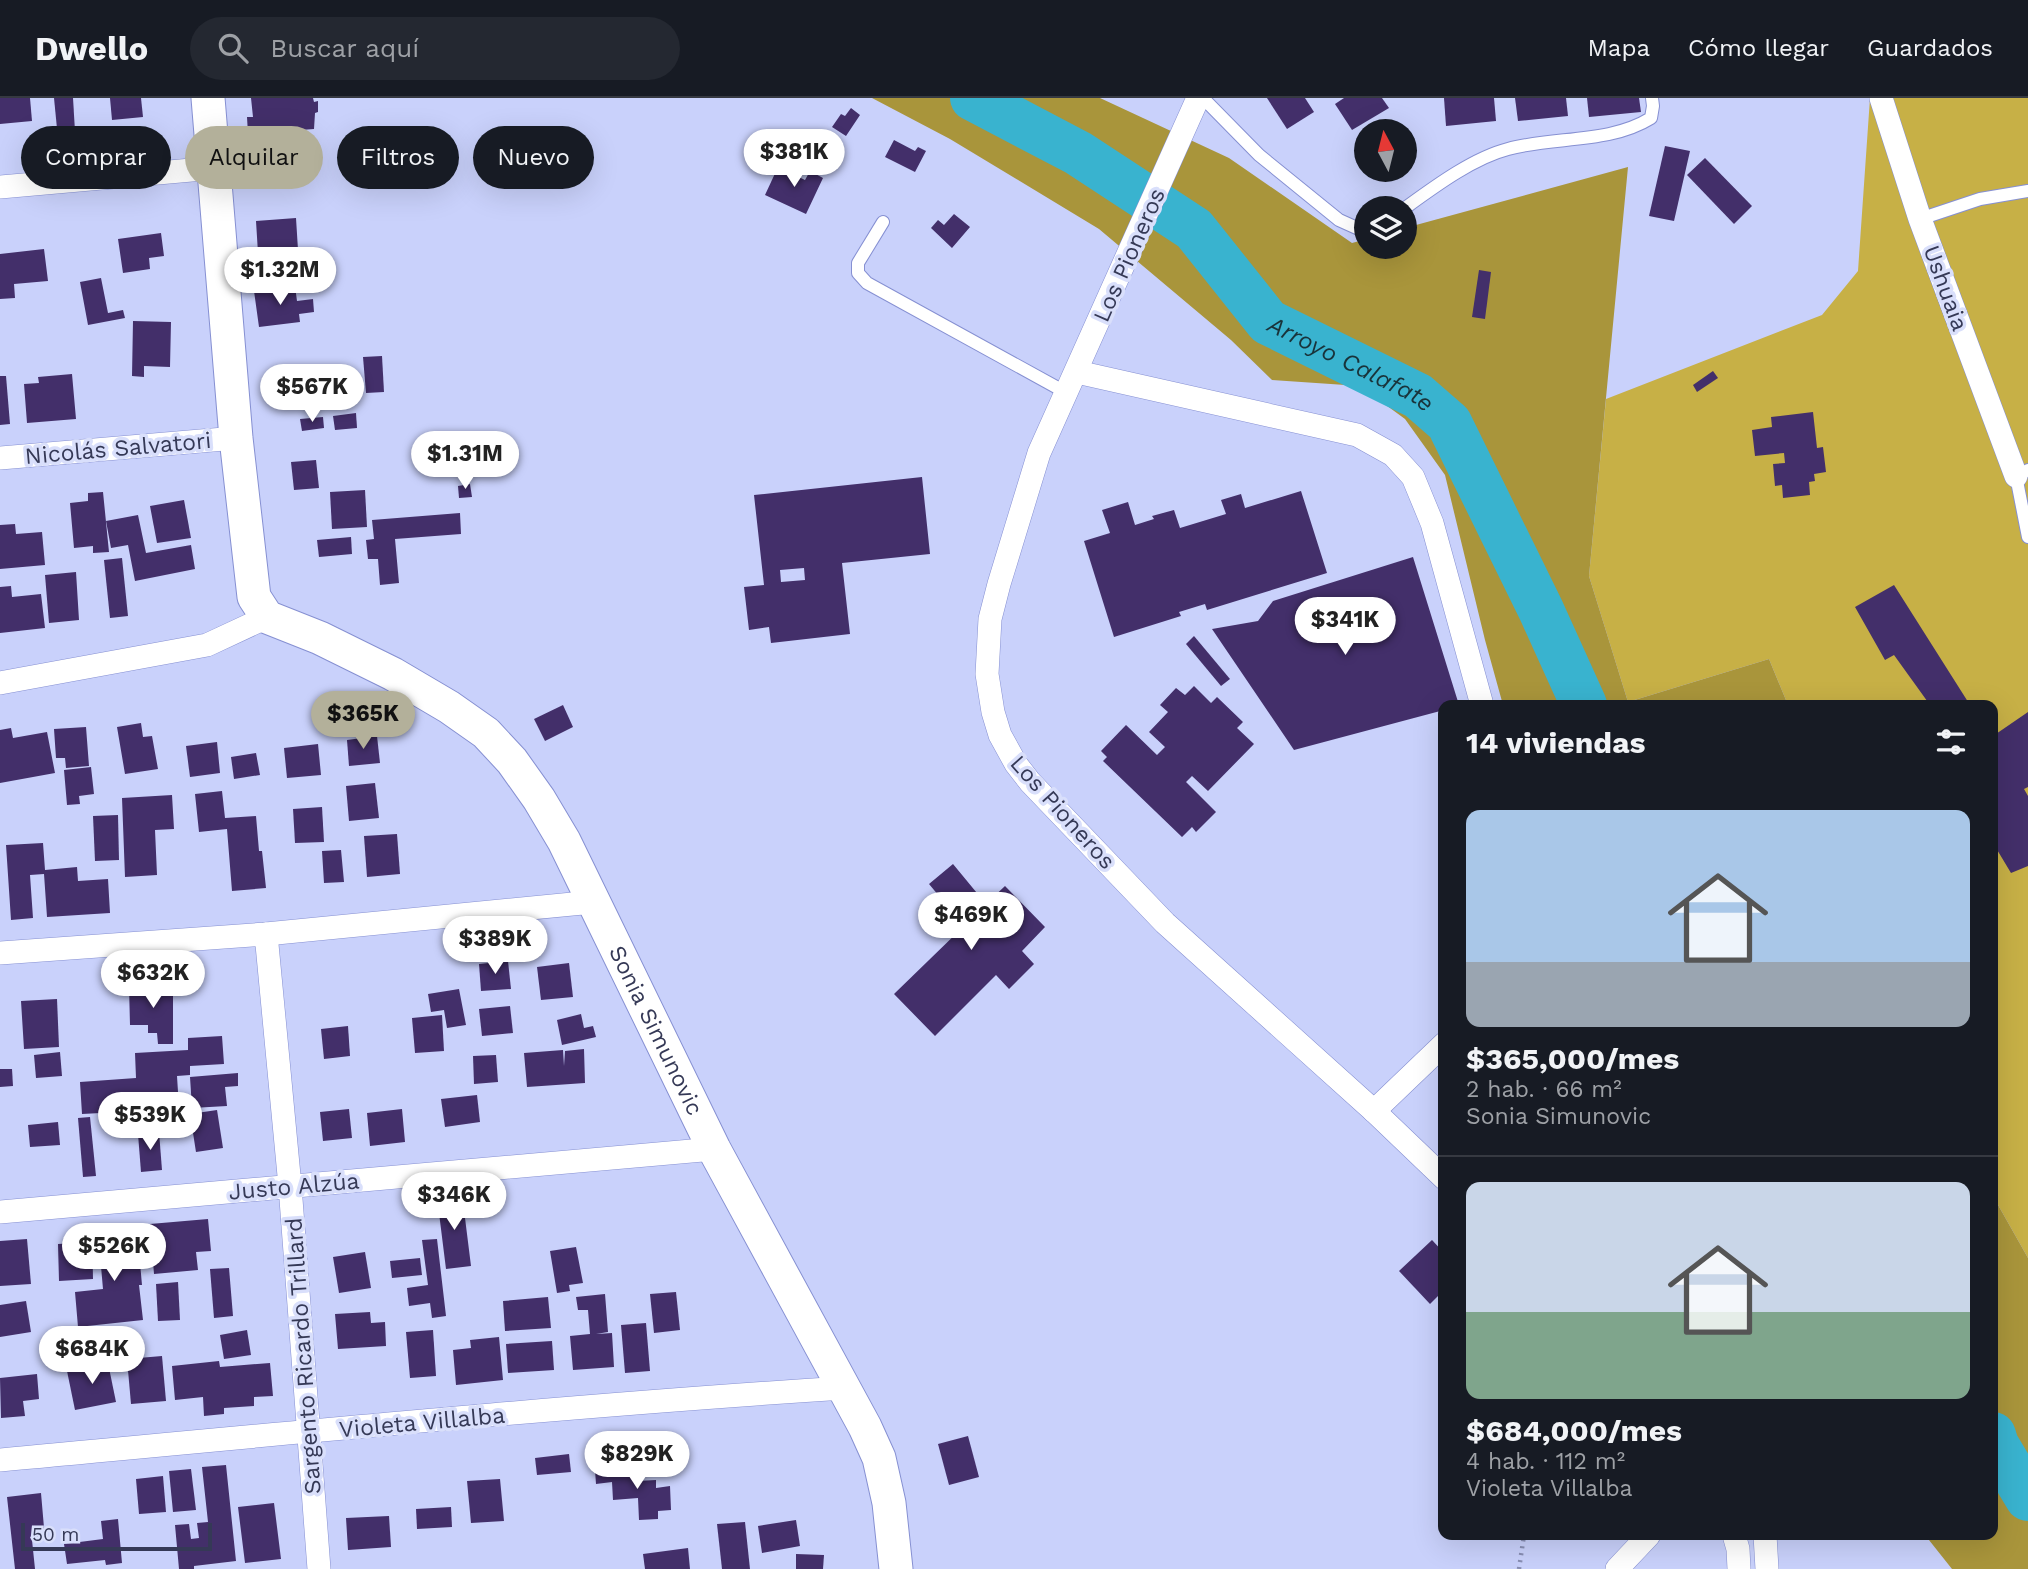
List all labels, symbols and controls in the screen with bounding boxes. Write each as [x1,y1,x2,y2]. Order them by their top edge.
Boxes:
search box [190,17,680,80]
text: Dwello [35,29,148,68]
icon: search [214,29,252,67]
text: Buscar aquí [270,33,419,63]
text: Mapa [1588,34,1650,62]
text: Cómo llegar [1688,34,1829,62]
text: Guardados [1867,34,1993,62]
north arrow [1354,119,1418,182]
map controls [1354,119,1417,259]
chip: Comprar [21,126,171,189]
chip: Alquilar [185,126,323,189]
chip: Filtros [337,126,459,189]
chip: Nuevo [473,126,594,189]
pin: $381K [745,130,843,189]
text: $381K [760,138,828,165]
street label: Los Pioneros [1088,184,1171,326]
button: layers [1354,196,1417,259]
street label: Ushuaia [1918,242,1973,335]
pin: $1.32M [223,248,337,307]
text: $1.32M [240,256,320,283]
water label: Arroyo Calafate [1262,310,1440,418]
pin: $567K [263,364,361,424]
text: $567K [276,373,348,400]
street label: Nicolás Salvatori [24,427,212,470]
pin: $1.31M [408,432,522,491]
text: $1.31M [427,440,503,467]
pin: $341K [1296,598,1394,657]
text: $341K [1311,606,1379,633]
pin: $365K [314,692,412,751]
text: $365K [327,700,399,727]
icon: filters [1932,723,1970,761]
text: 14 viviendas [1466,725,1646,760]
street label: Los Pioneros [1005,750,1121,875]
icon: home [1655,855,1781,981]
pin: $469K [922,892,1020,952]
text: $469K [934,901,1008,928]
pin: $389K [446,916,544,976]
text: $389K [459,925,531,952]
street label: Sonia Simunovic [603,941,708,1120]
pin: $632K [104,950,202,1010]
text: $632K [117,959,189,986]
text: $365,000/mes [1466,1041,1679,1076]
text: 2 hab. · 66 m² [1466,1076,1622,1103]
pin: $539K [101,1093,199,1152]
text: $539K [114,1101,186,1128]
text: Sonia Simunovic [1466,1103,1651,1130]
street label: Justo Alzúa [228,1167,361,1206]
pin: $346K [405,1172,503,1232]
text: $346K [417,1181,491,1208]
street label: Sargento Ricardo Trillard [280,1217,327,1495]
pin: $526K [65,1224,163,1283]
icon: home [1655,1227,1781,1353]
text: $526K [78,1232,150,1259]
pin: $684K [43,1326,141,1386]
text: $684K [55,1335,129,1362]
street label: Violeta Villalba [338,1402,506,1443]
text: $684,000/mes [1466,1413,1682,1448]
pin: $829K [588,1432,686,1491]
text: $829K [601,1440,673,1467]
text: 4 hab. · 112 m² [1466,1448,1625,1475]
text: Violeta Villalba [1466,1475,1633,1502]
scale bar [21,1520,212,1552]
text: 50 m [32,1523,79,1546]

